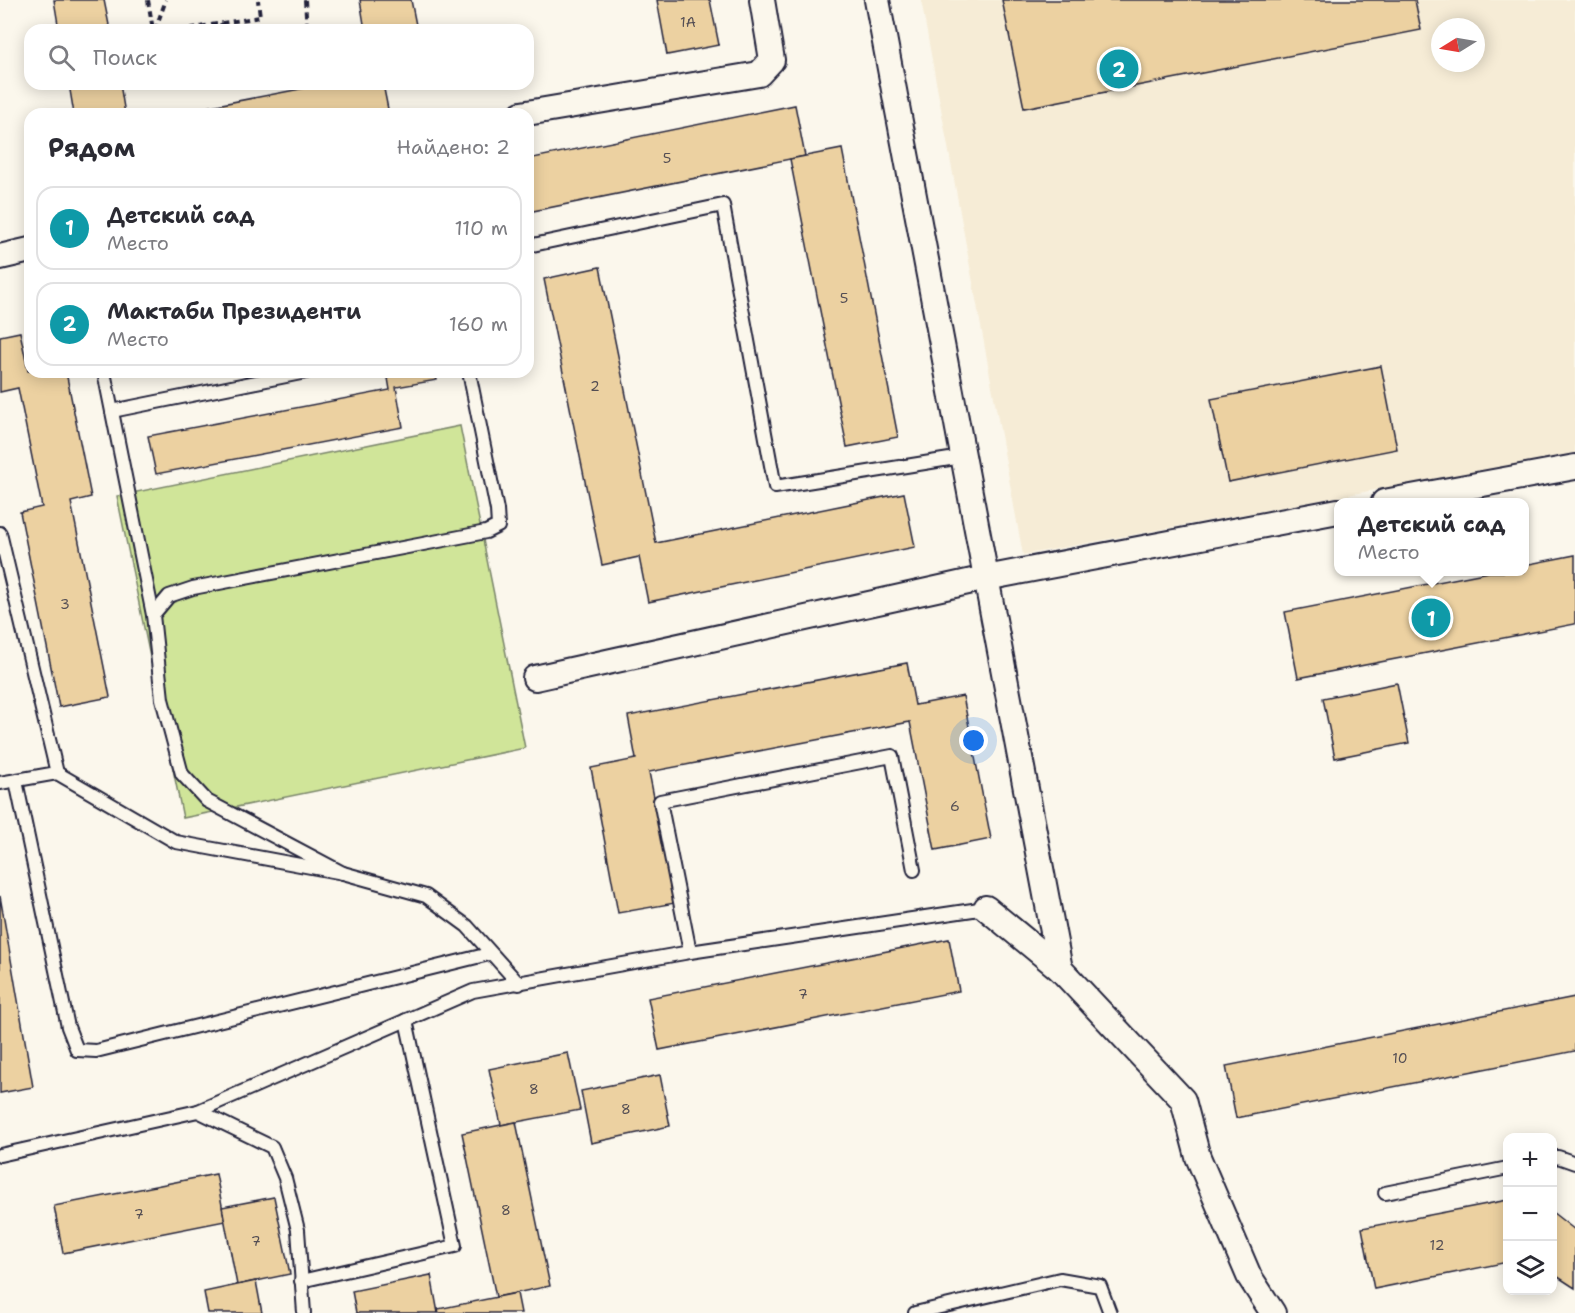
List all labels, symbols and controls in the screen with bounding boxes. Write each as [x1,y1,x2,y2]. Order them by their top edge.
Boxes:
house number: 1А [680,13,696,31]
north arrow [1431,18,1485,72]
search box [24,24,534,90]
icon: search [45,41,78,74]
text: Поиск [93,43,157,72]
pin: 2 [1100,46,1138,92]
text: Рядом [48,130,135,165]
text: Найдено: 2 [397,134,510,160]
house number: 5 [663,149,671,167]
text: Детский сад [107,201,255,230]
text: 1 [65,215,74,241]
text: 110 m [454,215,508,241]
text: Место [107,230,169,256]
house number: 5 [840,289,848,307]
text: Мактаби Президенти [107,297,361,326]
text: 2 [63,311,77,337]
text: 160 m [449,311,508,337]
text: Место [107,326,169,352]
house number: 2 [590,377,600,395]
popup [1334,498,1529,576]
text: Детский сад [1358,510,1505,539]
text: Место [1358,539,1420,565]
house number: 3 [60,595,70,613]
pin: 1 [1412,596,1450,640]
your location [959,726,988,755]
house number: 6 [950,797,960,815]
house number: 7 [798,985,808,1003]
house number: 10 [1392,1049,1408,1067]
house number: 8 [529,1080,539,1098]
house number: 8 [621,1100,631,1118]
map controls [1503,1133,1557,1295]
button: + [1503,1133,1557,1187]
button: − [1503,1187,1557,1241]
house number: 8 [501,1201,511,1219]
house number: 7 [134,1205,144,1223]
house number: 7 [251,1232,261,1250]
house number: 12 [1430,1236,1444,1254]
button: layers [1503,1241,1557,1295]

